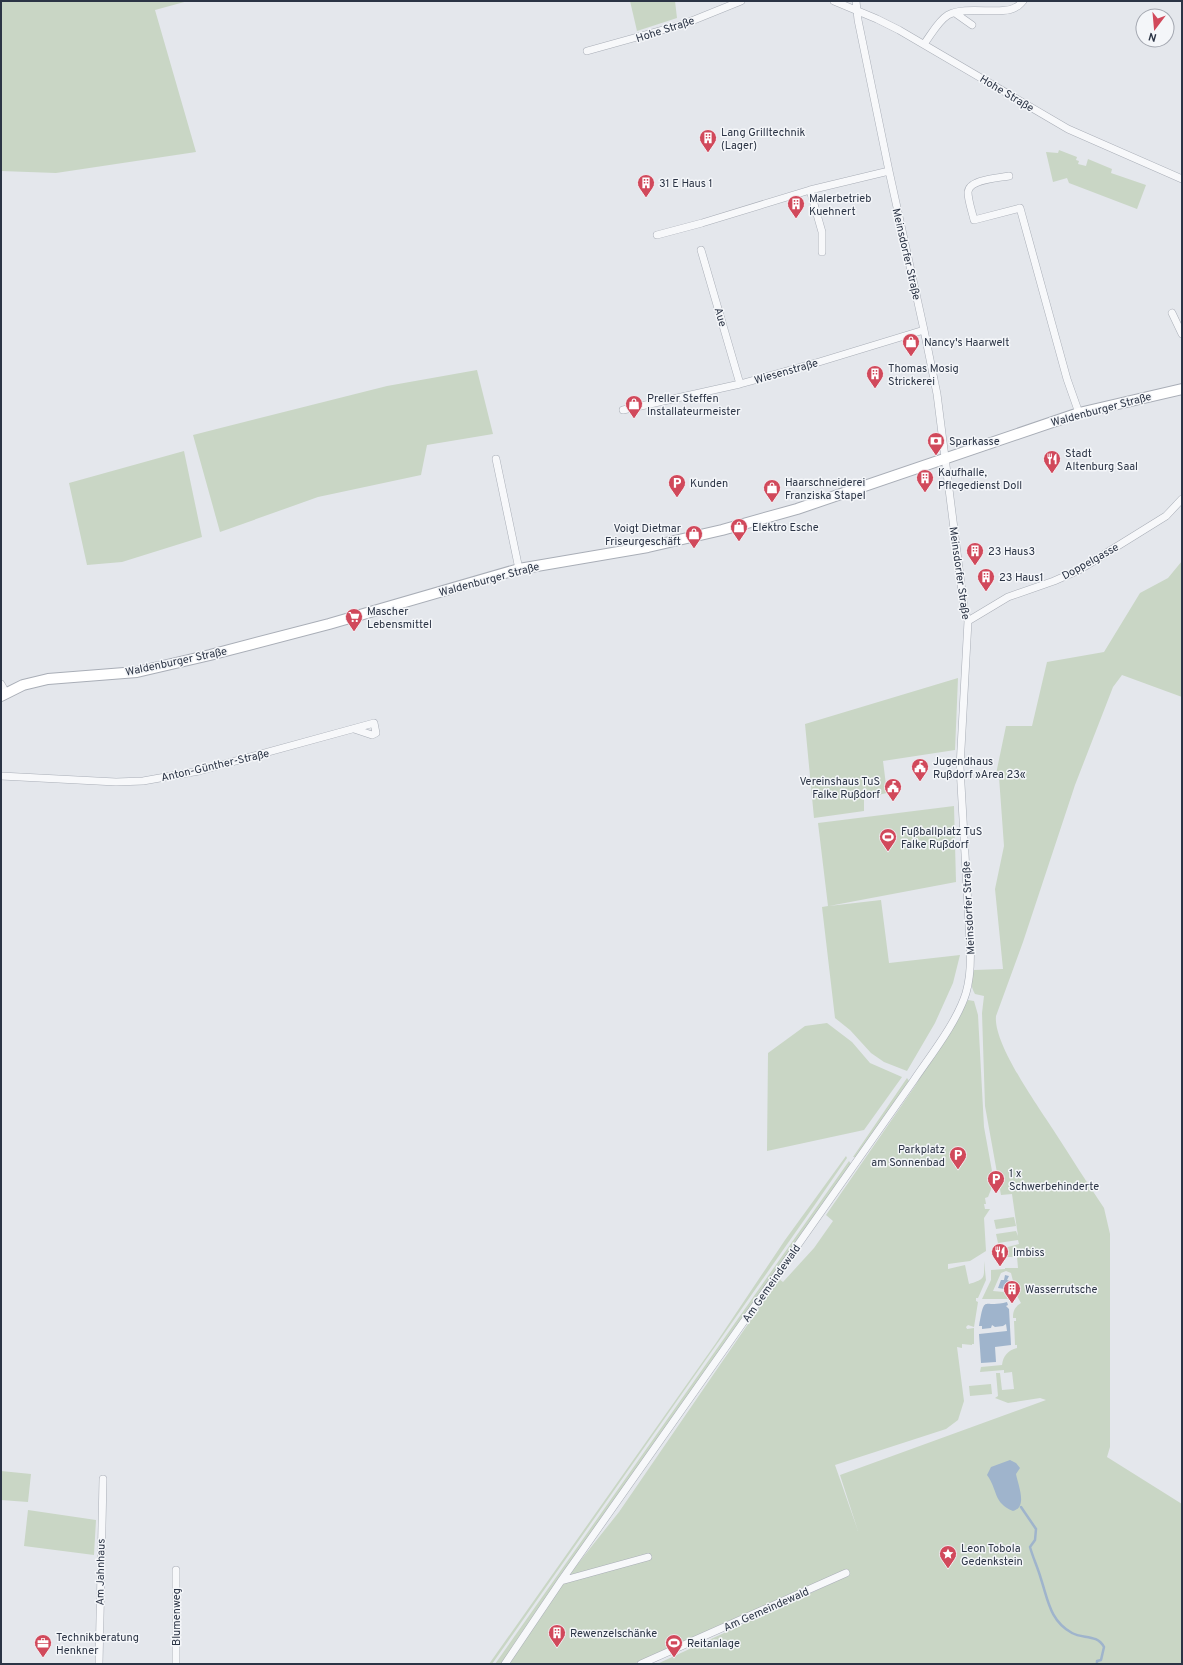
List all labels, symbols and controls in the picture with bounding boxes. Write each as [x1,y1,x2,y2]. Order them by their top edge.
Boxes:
north arrow [1135,8,1175,48]
street label: Hohe Straße [634,14,696,46]
text: N [1147,29,1158,44]
street label: Hohe Straße [977,72,1036,116]
place label: Lang Grilltechnik (Lager) [721,126,806,153]
building icon: Lang Grilltechnik (Lager) [698,128,718,153]
building icon: 31 E Haus 1 [636,173,656,198]
place label: 31 E Haus 1 [659,177,713,191]
place label: Malerbetrieb Kuehnert [809,192,871,219]
building icon: Malerbetrieb Kuehnert [786,194,806,219]
street label: Meinsdorfer Straße [889,207,923,302]
street label: Aue [711,306,729,329]
shop icon: Nancy's Haarwelt [901,332,921,357]
place label: Nancy's Haarwelt [924,336,1009,350]
street label: Wiesenstraße [753,356,820,388]
place label: Thomas Mosig Strickerei [888,362,959,389]
building icon: Thomas Mosig Strickerei [865,364,885,389]
street label: Waldenburger Straße [1049,390,1153,430]
place label: Preller Steffen Installateurmeister [647,392,741,419]
shop icon: Preller Steffen Installateurmeister [624,394,644,419]
bank icon: Sparkasse [926,431,946,456]
place label: Sparkasse [949,435,1000,449]
place label: Stadt Altenburg Saal [1065,447,1138,474]
restaurant icon: Stadt Altenburg Saal [1042,449,1062,474]
place label: Kaufhalle, Pflegedienst Doll [938,466,1022,493]
building icon: Kaufhalle, Pflegedienst Doll [915,468,935,493]
parking icon: Kunden [667,473,687,498]
place label: Haarschneiderei Franziska Stapel [785,476,866,503]
place label: Kunden [690,477,728,491]
shop icon: Haarschneiderei Franziska Stapel [762,478,782,503]
shop icon: Elektro Esche [729,517,749,542]
place label: Elektro Esche [752,521,819,535]
place label: Voigt Dietmar Friseurgeschäft [605,522,682,549]
shop icon: Voigt Dietmar Friseurgeschäft [684,524,704,549]
street label: Meinsdorfer Straße [946,526,972,621]
street label: Doppelgasse [1060,540,1122,583]
building icon: 23 Haus3 [965,541,985,566]
place label: 23 Haus3 [988,545,1035,559]
street label: Waldenburger Straße [437,560,541,600]
building icon: 23 Haus1 [976,567,996,592]
place label: 23 Haus1 [999,571,1044,585]
place label: Mascher Lebensmittel [367,605,432,632]
supermarket icon: Mascher Lebensmittel [344,607,364,632]
street label: Waldenburger Straße [124,644,228,680]
street label: Anton-Günther-Straße [160,747,271,785]
place label: Jugendhaus Rußdorf »Area 23« [933,755,1026,782]
public building icon: Jugendhaus Rußdorf »Area 23« [910,757,930,782]
place label: Vereinshaus TuS Falke Rußdorf [799,775,880,802]
public building icon: Vereinshaus TuS Falke Rußdorf [883,777,903,802]
place label: Fußballplatz TuS Falke Rußdorf [901,825,982,852]
sports icon: Fußballplatz TuS Falke Rußdorf [878,827,898,852]
street label: Meinsdorfer Straße [960,861,978,955]
place label: Parkplatz am Sonnenbad [871,1143,945,1170]
parking icon: Parkplatz am Sonnenbad [948,1145,968,1170]
place label: 1 x Schwerbehinderte [1009,1167,1099,1194]
parking icon: 1 x Schwerbehinderte [986,1169,1006,1194]
street label: Am Gemeindewald [740,1242,804,1325]
restaurant icon: Imbiss [990,1242,1010,1267]
place label: Imbiss [1013,1246,1045,1260]
building icon: Wasserrutsche [1002,1279,1022,1304]
place label: Wasserrutsche [1025,1283,1098,1297]
street label: Am Jahnhaus [93,1538,109,1606]
place label: Leon Tobola Gedenkstein [961,1542,1023,1569]
place icon: Leon Tobola Gedenkstein [938,1544,958,1569]
street label: Am Gemeindewald [721,1585,811,1635]
street label: Blumenweg [170,1588,184,1646]
building icon: Rewenzelschänke [547,1623,567,1648]
place label: Rewenzelschänke [570,1627,657,1641]
place label: Technikberatung Henkner [56,1631,139,1658]
office icon: Technikberatung Henkner [33,1633,53,1658]
sports icon: Reitanlage [664,1633,684,1658]
place label: Reitanlage [687,1637,740,1651]

